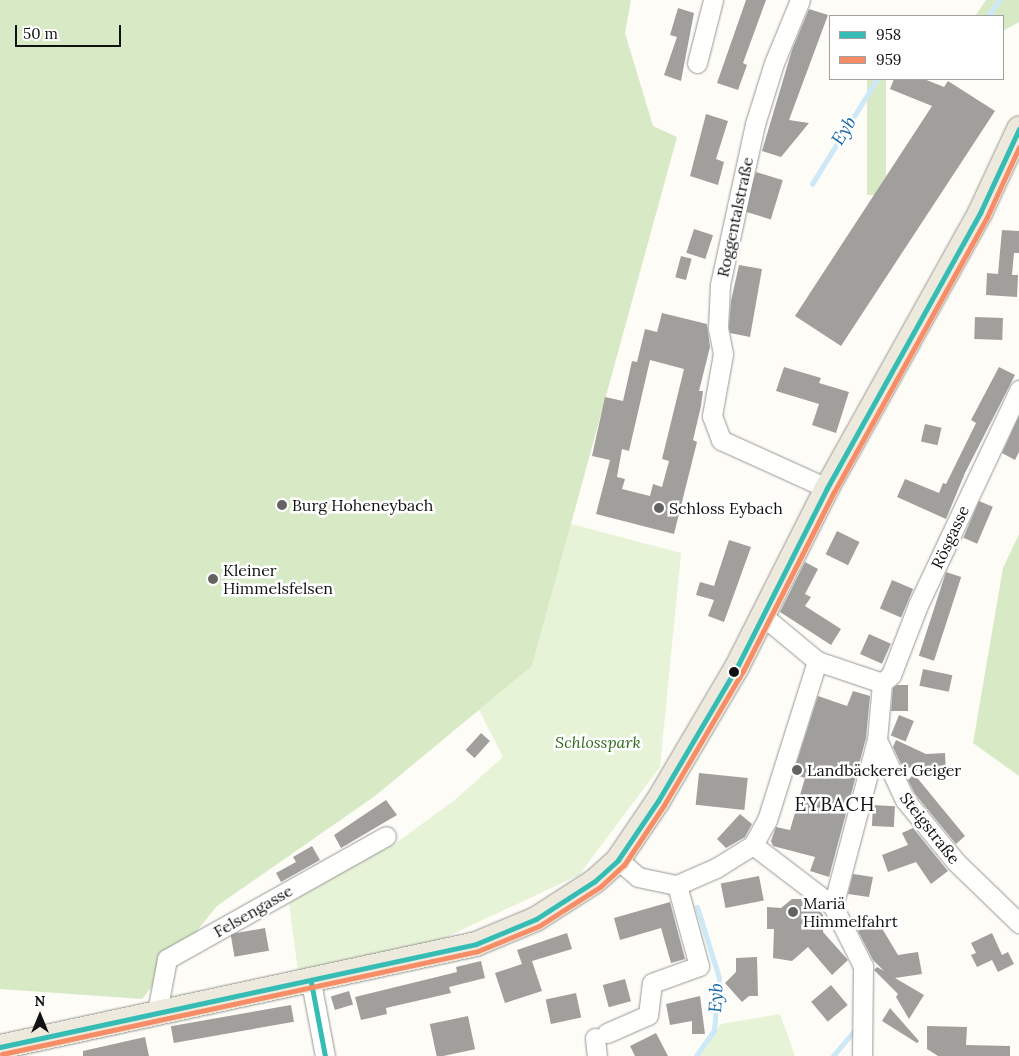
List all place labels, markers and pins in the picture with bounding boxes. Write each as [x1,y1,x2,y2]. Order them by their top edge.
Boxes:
place label: Burg Hoheneybach [292,495,433,515]
place label: Schloss Eybach [669,498,783,518]
marker: Burg Hoheneybach [276,499,288,511]
marker: Schloss Eybach [653,502,665,514]
place label: Kleiner Himmelsfelsen [223,560,333,598]
marker: Kleiner Himmelsfelsen [207,573,219,585]
unlabelled marker [729,667,739,677]
place label: Landbäckerei Geiger [807,760,961,780]
marker: Landbäckerei Geiger [791,764,803,776]
place label: Mariä Himmelfahrt [803,893,898,931]
marker: Mariä Himmelfahrt [787,906,799,918]

